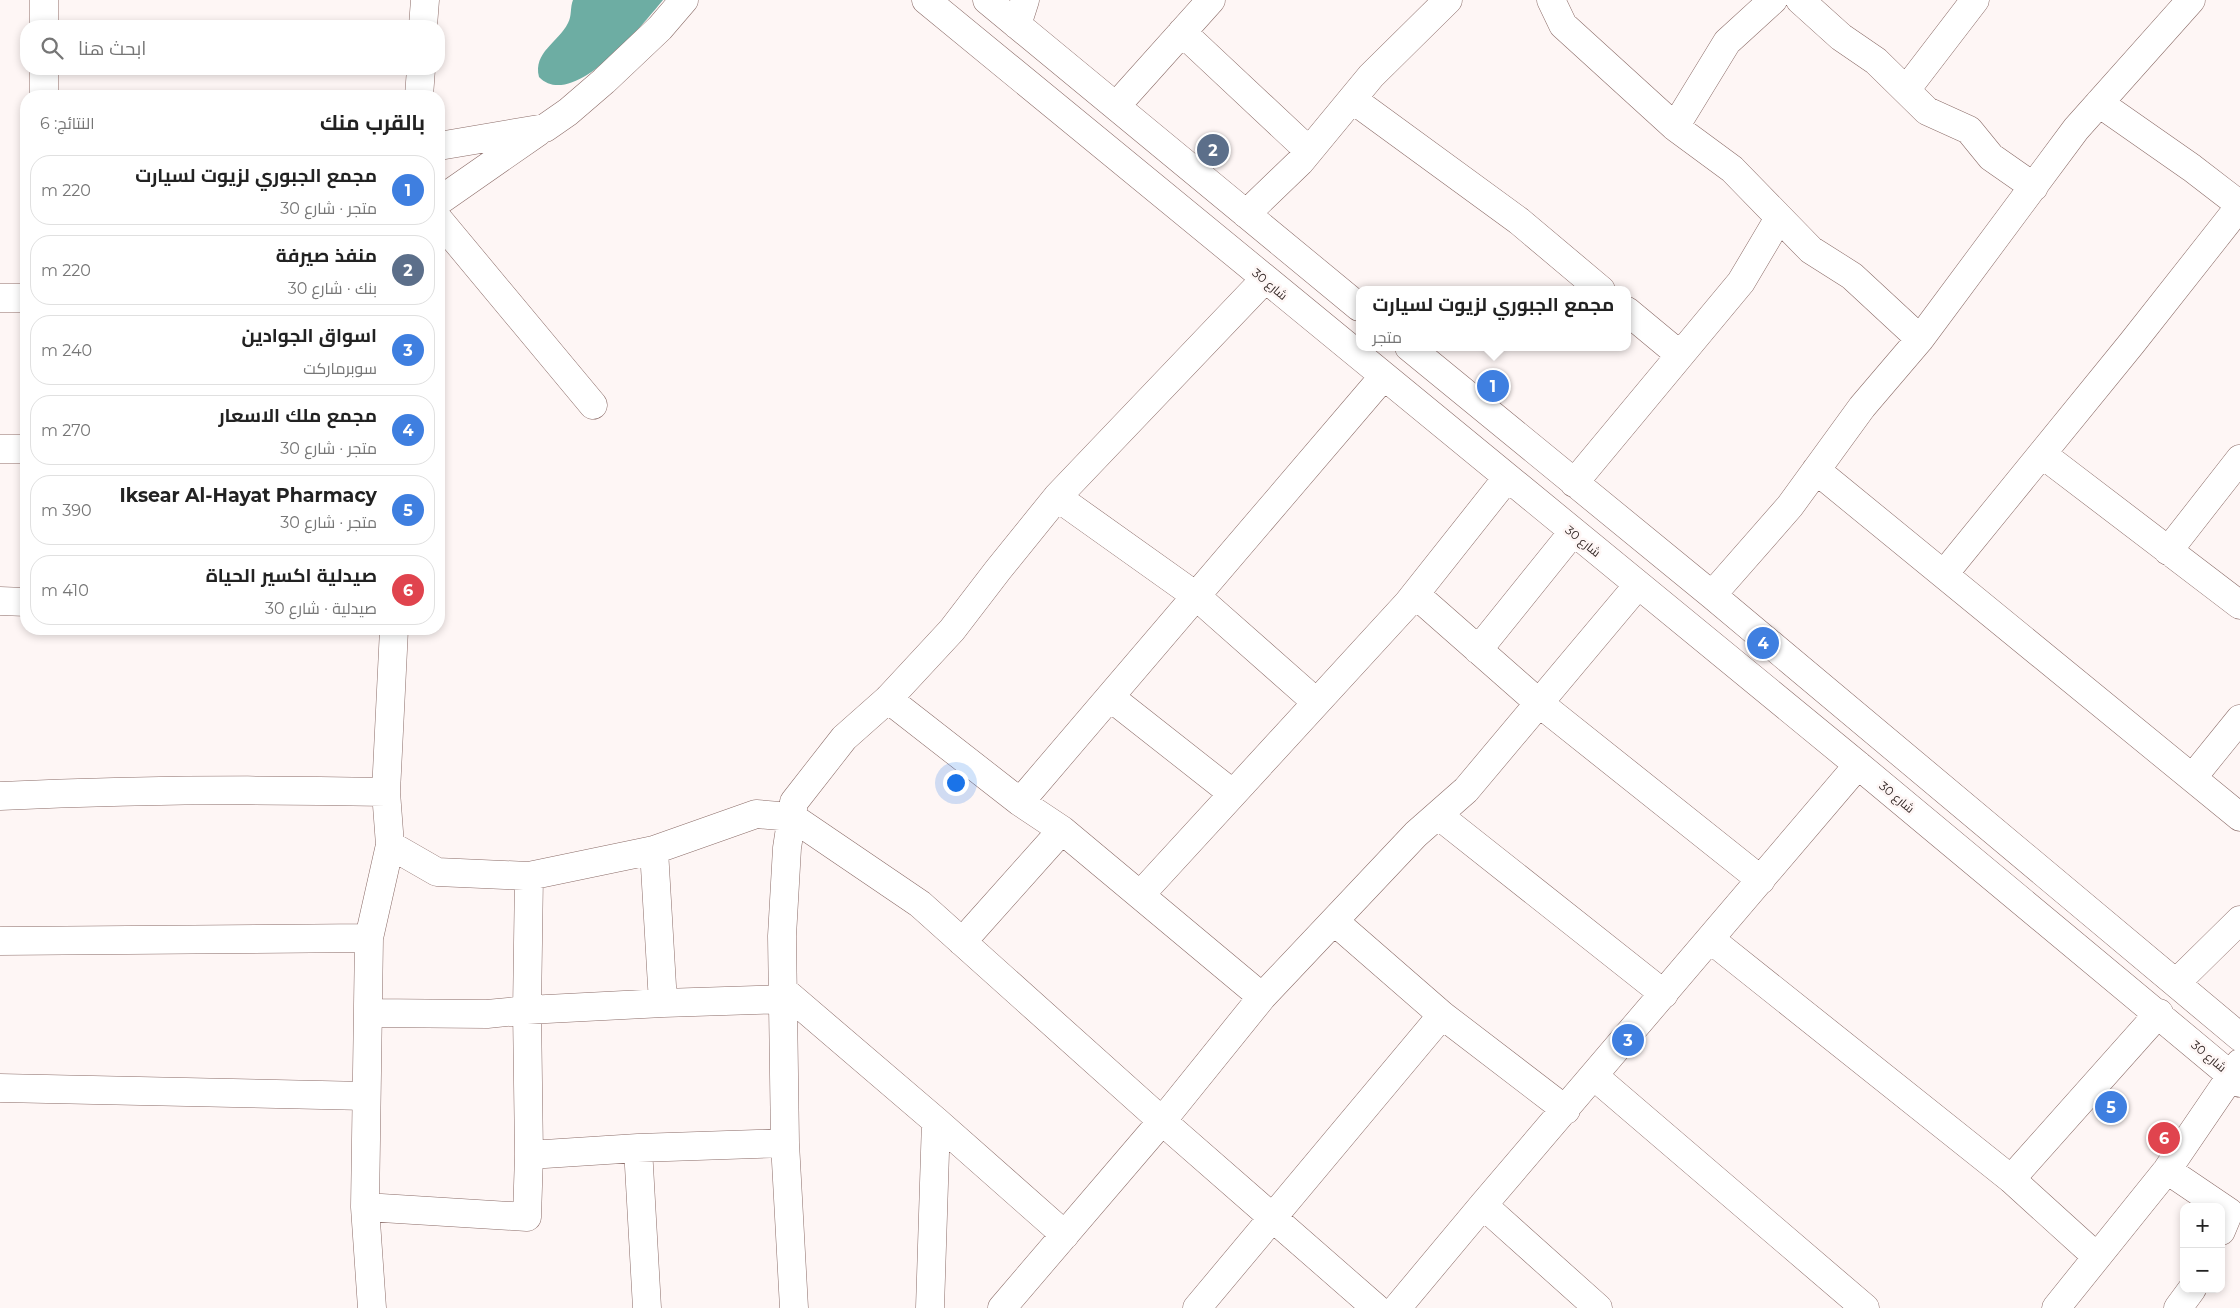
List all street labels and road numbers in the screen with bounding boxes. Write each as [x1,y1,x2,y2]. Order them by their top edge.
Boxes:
street label: شارع 30 [1249,265,1291,304]
street label: شارع 30 [1562,522,1604,561]
street label: شارع 30 [1876,778,1918,817]
street label: شارع 30 [2188,1037,2230,1076]

